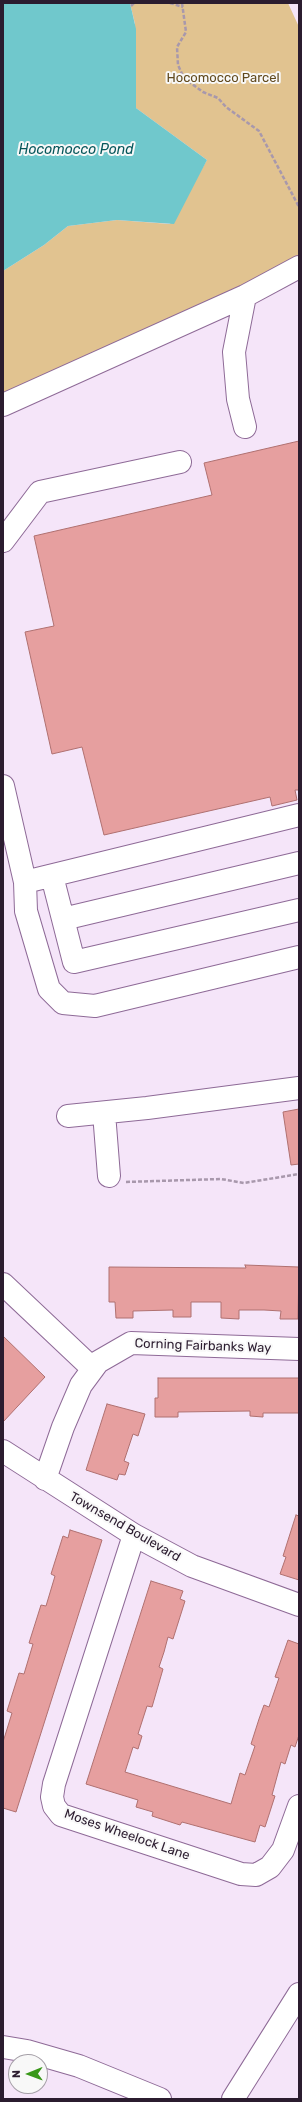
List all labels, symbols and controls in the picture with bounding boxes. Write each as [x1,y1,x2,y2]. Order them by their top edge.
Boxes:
park label: Hocomocco Parcel [166,70,280,86]
water label: Hocomocco Pond [19,142,133,158]
street label: Corning Fairbanks Way [134,1336,272,1356]
street label: Townsend Boulevard [67,1489,183,1565]
street label: Moses Wheelock Lane [62,1806,192,1864]
north arrow [8,2054,48,2094]
text: N [10,2070,23,2078]

